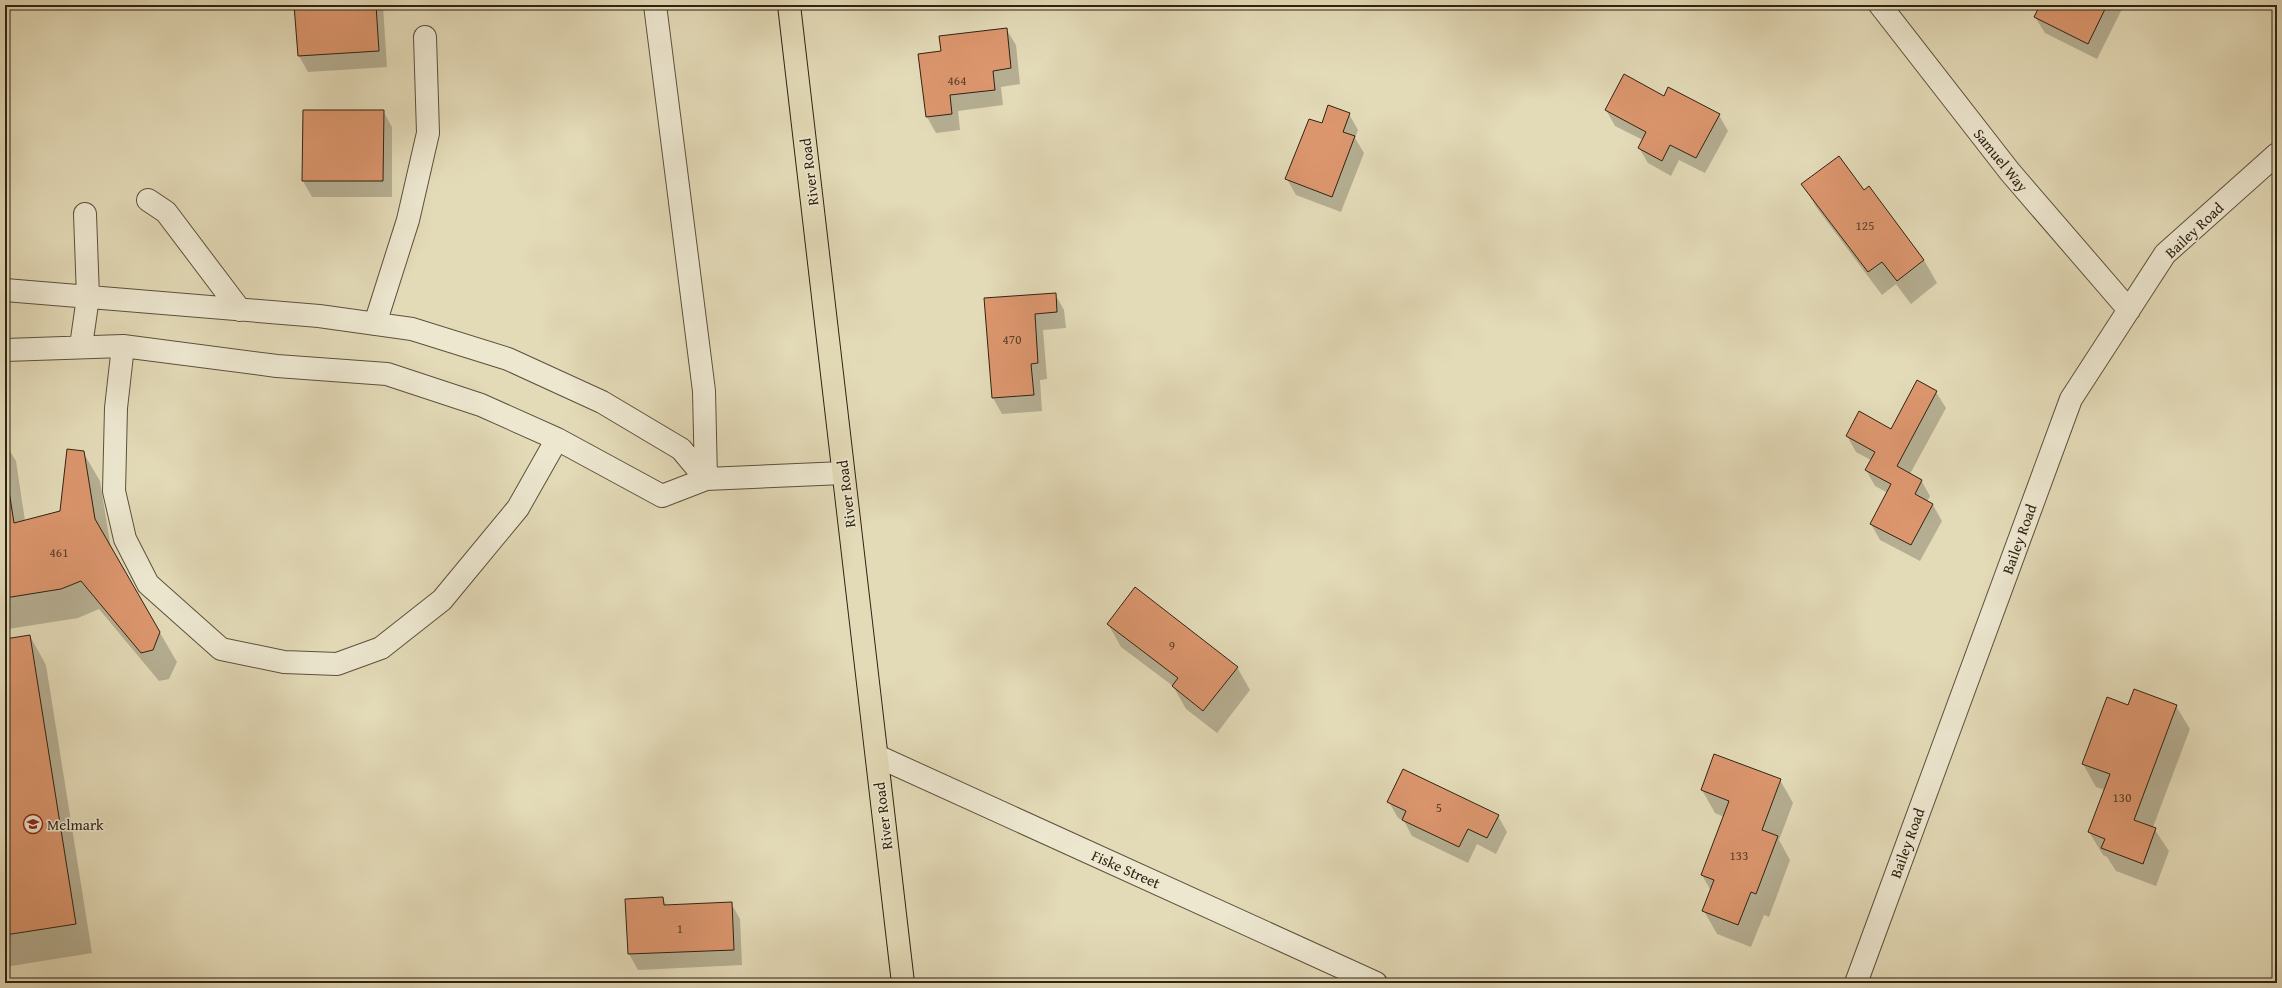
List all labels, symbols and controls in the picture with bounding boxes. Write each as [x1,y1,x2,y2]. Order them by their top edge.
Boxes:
house number: 464 [948,71,966,90]
street label: Samuel Way [1969,124,2033,197]
street label: River Road [794,137,824,207]
street label: Bailey Road [2160,197,2228,263]
house number: 125 [1856,216,1874,235]
house number: 470 [1003,330,1021,349]
street label: River Road [831,459,861,529]
street label: Bailey Road [1997,501,2041,577]
house number: 461 [50,543,68,562]
house number: 9 [1169,636,1175,655]
street label: River Road [868,781,898,851]
house number: 130 [2113,788,2131,807]
house number: 5 [1436,798,1442,817]
street label: Bailey Road [1885,805,1929,881]
school or university icon: Melmark [22,813,44,835]
place label: Melmark [47,814,104,835]
street label: Fiske Street [1088,845,1164,894]
house number: 133 [1730,846,1748,865]
house number: 1 [677,919,683,938]

